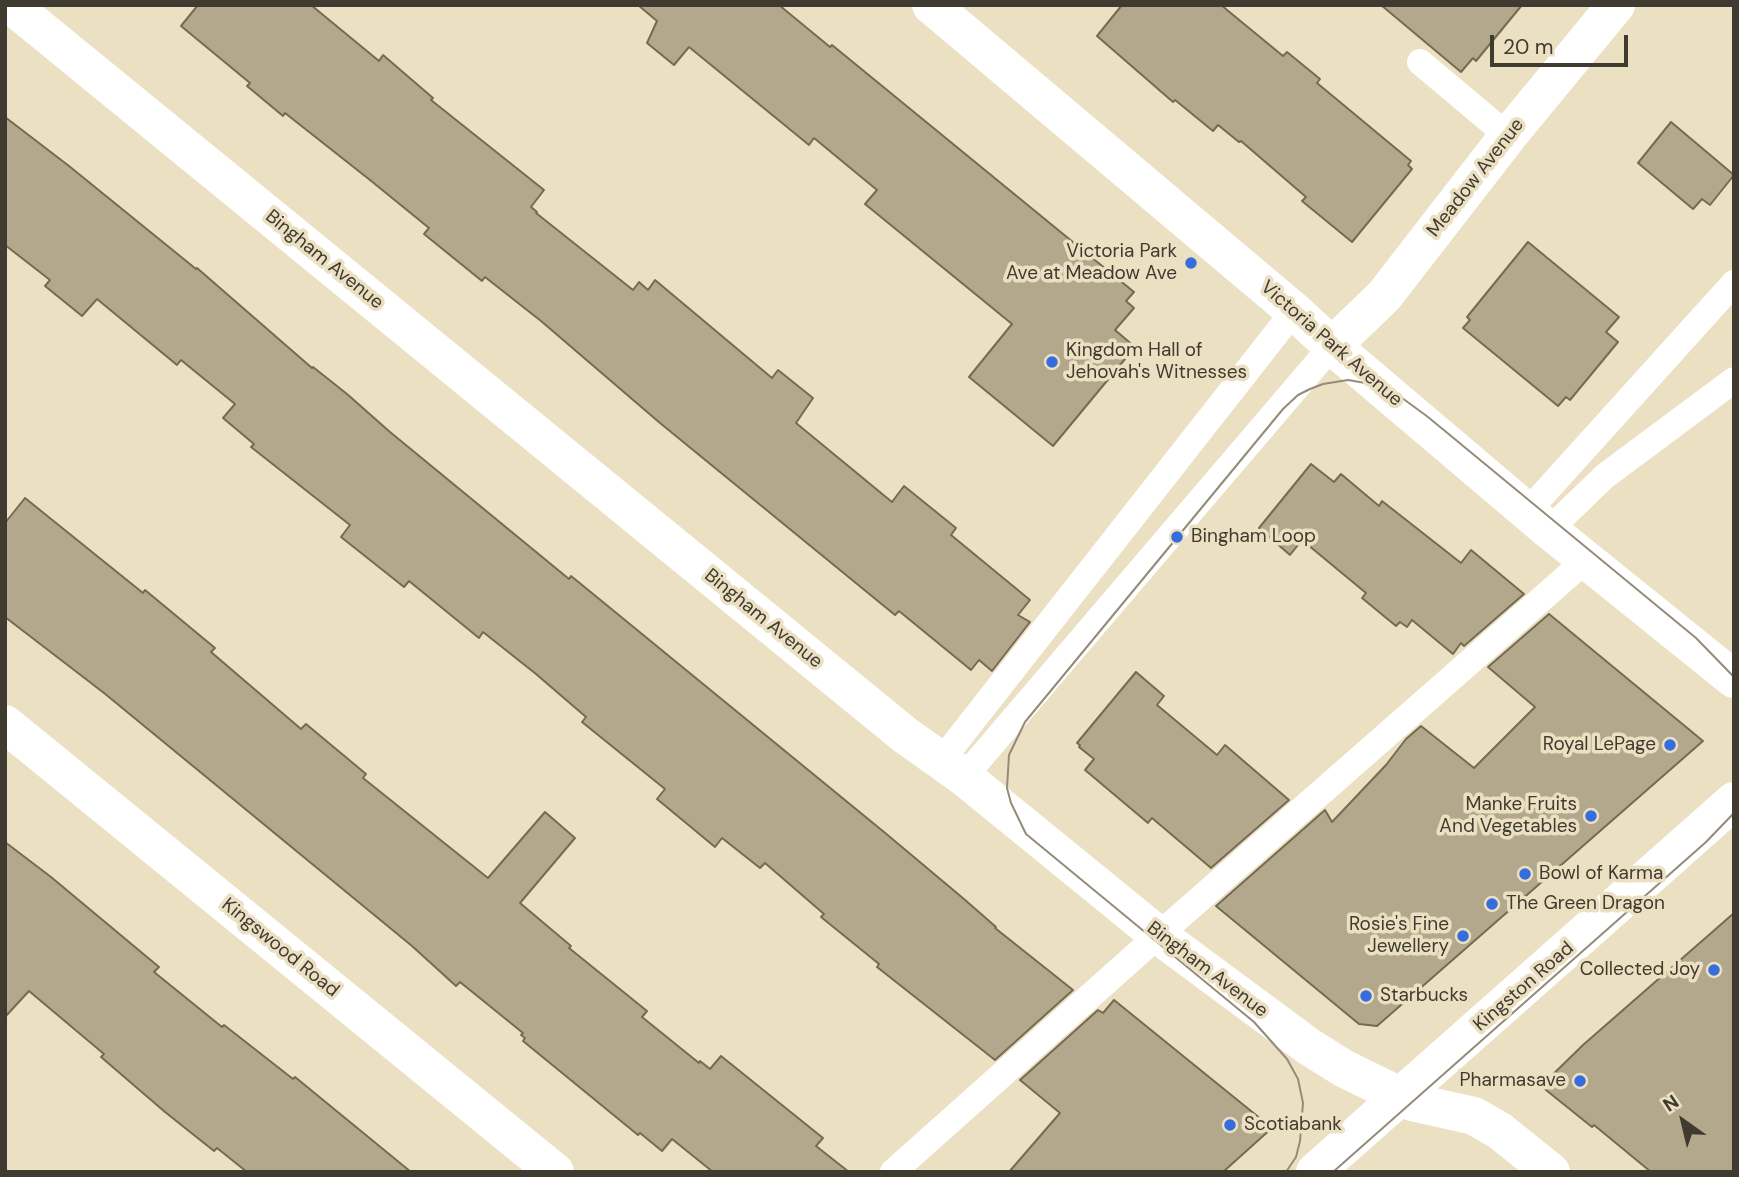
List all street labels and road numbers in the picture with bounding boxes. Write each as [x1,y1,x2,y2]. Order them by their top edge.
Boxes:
street label: Meadow Avenue [1423,114,1529,242]
street label: Bingham Avenue [260,205,388,315]
street label: Victoria Park Avenue [1255,276,1407,412]
street label: Bingham Avenue [699,564,827,674]
street label: Kingswood Road [217,894,343,1002]
street label: Bingham Avenue [1142,917,1272,1023]
street label: Kingston Road [1469,937,1579,1037]

